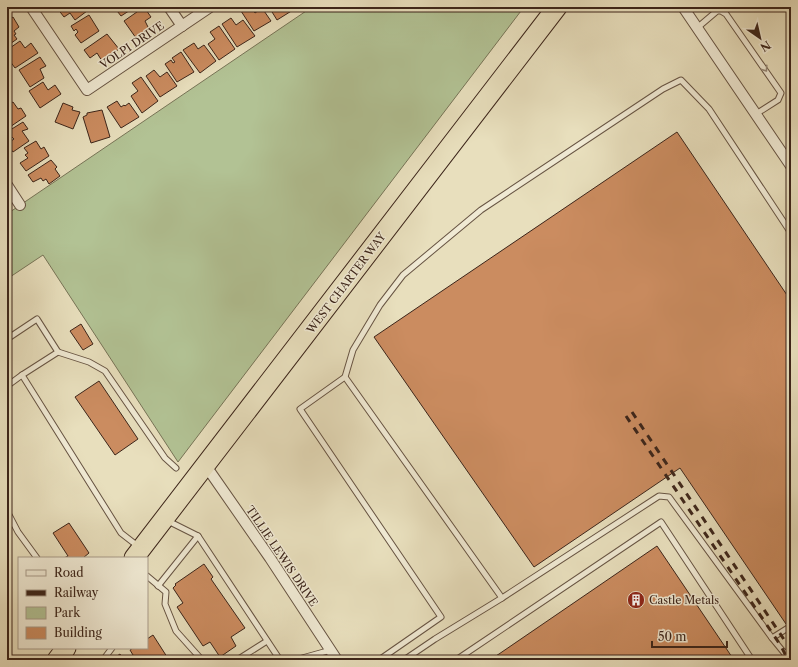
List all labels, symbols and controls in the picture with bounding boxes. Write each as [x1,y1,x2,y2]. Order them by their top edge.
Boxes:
street label: VOLPI DRIVE [96,18,167,72]
north arrow [740,18,780,58]
text: N [757,38,773,55]
one-way arrow [760,65,768,72]
street label: WEST CHARTER WAY [303,229,389,337]
street label: TILLIE LEWIS DRIVE [243,503,321,609]
legend [18,557,148,649]
text: Road [54,565,84,580]
text: Railway [54,585,99,600]
building icon: Castle Metals [626,590,646,610]
place label: Castle Metals [649,593,719,607]
text: Park [54,605,81,620]
scale bar [652,623,727,649]
text: Building [54,625,102,640]
text: 50 m [658,629,687,644]

